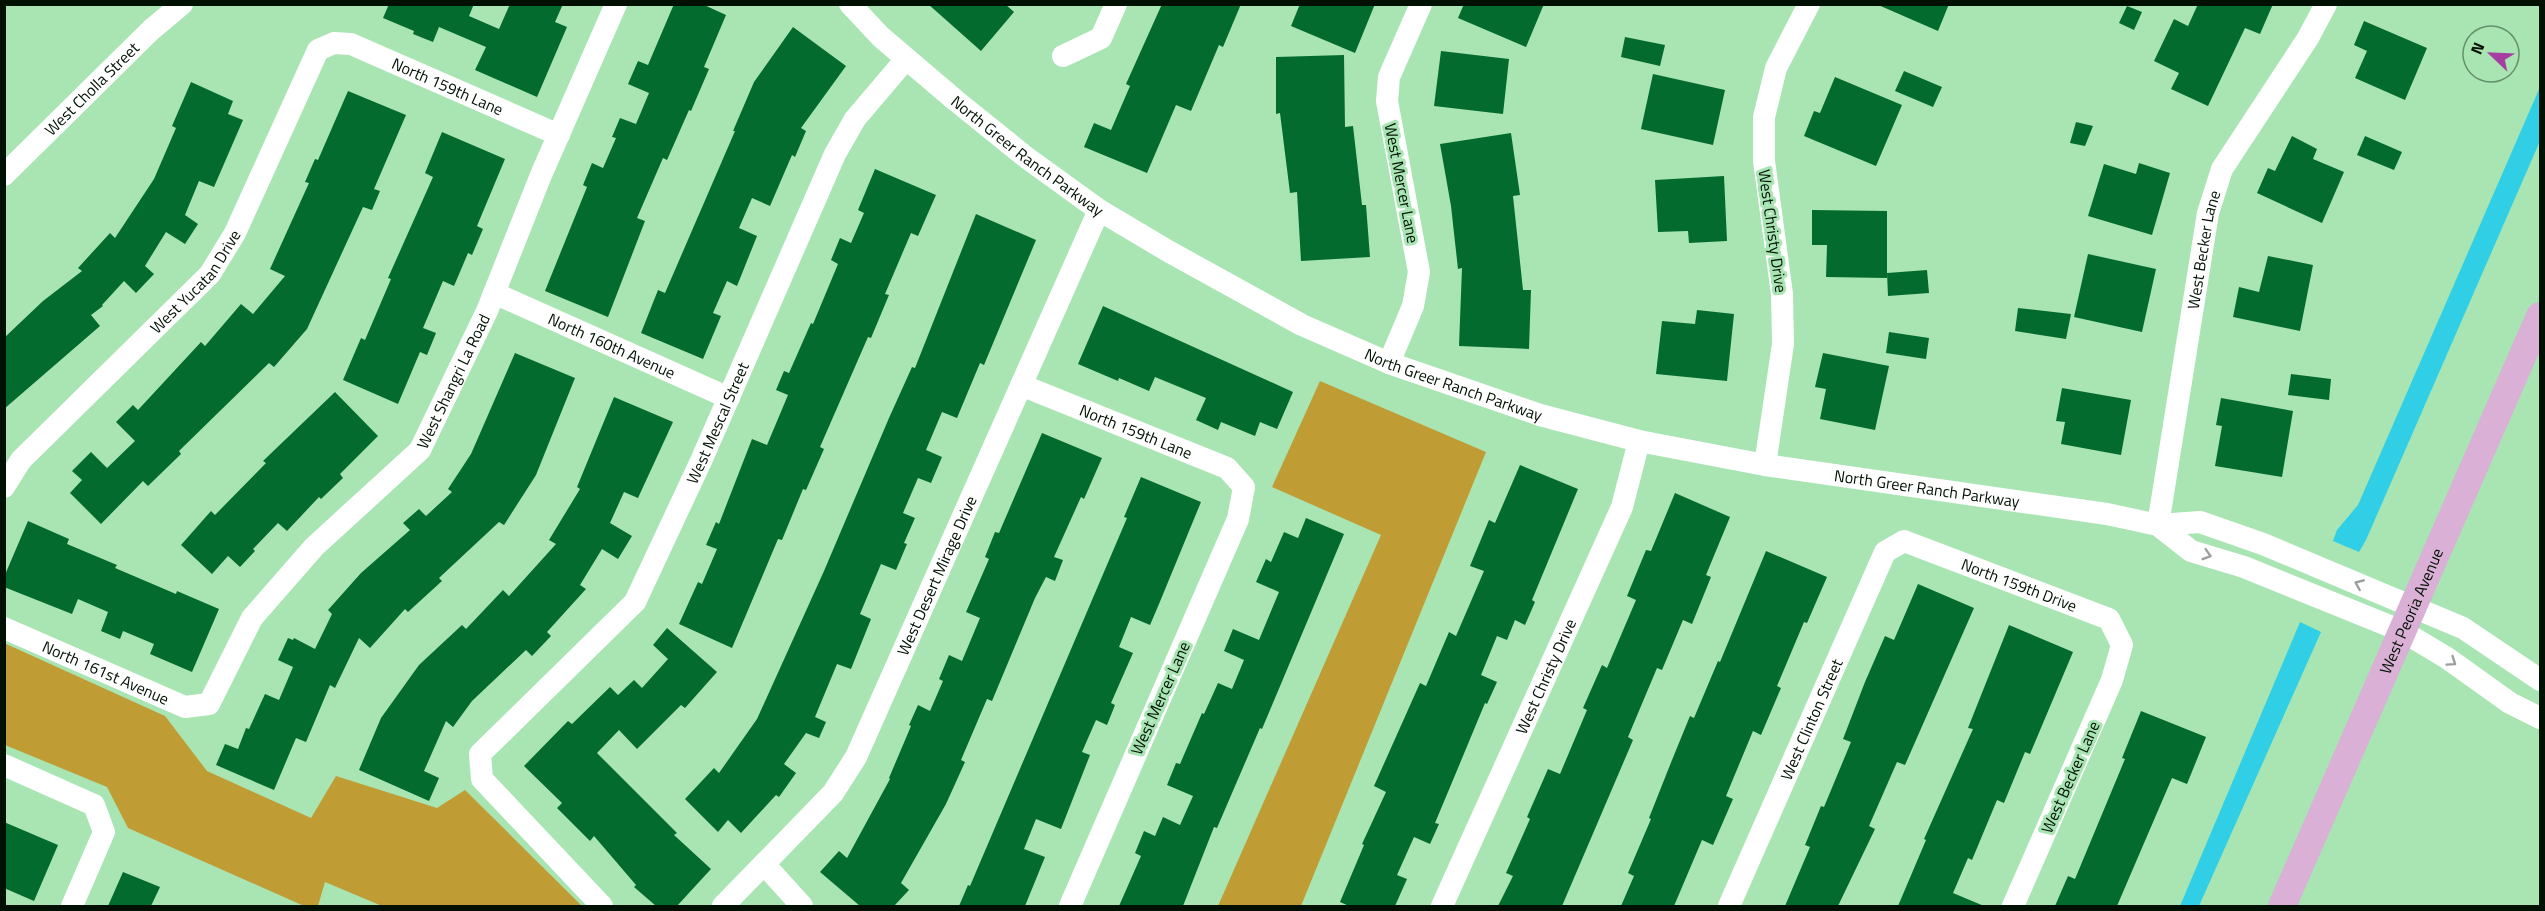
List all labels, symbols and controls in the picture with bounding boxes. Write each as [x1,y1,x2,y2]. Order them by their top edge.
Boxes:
north arrow [2461,24,2521,84]
street label: West Cholla Street [39,36,145,141]
text: N [2464,38,2490,58]
street label: North 159th Lane [388,51,507,121]
street label: North Greer Ranch Parkway [946,89,1109,222]
street label: West Mercer Lane [1379,121,1425,245]
street label: West Christy Drive [1752,168,1794,294]
street label: West Becker Lane [2181,187,2226,311]
street label: West Yucatan Drive [144,225,246,339]
street label: North 160th Avenue [544,307,679,385]
street label: West Shangri La Road [410,310,496,453]
street label: North Greer Ranch Parkway [1361,342,1546,427]
street label: West Mescal Street [680,358,755,488]
street label: North 159th Lane [1076,398,1196,465]
street label: North Greer Ranch Parkway [1833,463,2022,513]
street label: West Desert Mirage Drive [891,492,983,659]
street label: West Peoria Avenue [2373,544,2449,678]
one-way arrow [2201,548,2212,560]
street label: North 159th Drive [1958,552,2081,618]
one-way arrow [2354,579,2365,591]
street label: West Christy Drive [1509,615,1582,738]
street label: North 161st Avenue [39,634,173,711]
street label: West Mercer Lane [1124,638,1196,758]
street label: West Clinton Street [1774,654,1849,784]
one-way arrow [2445,655,2456,666]
street label: West Becker Lane [2035,717,2105,837]

